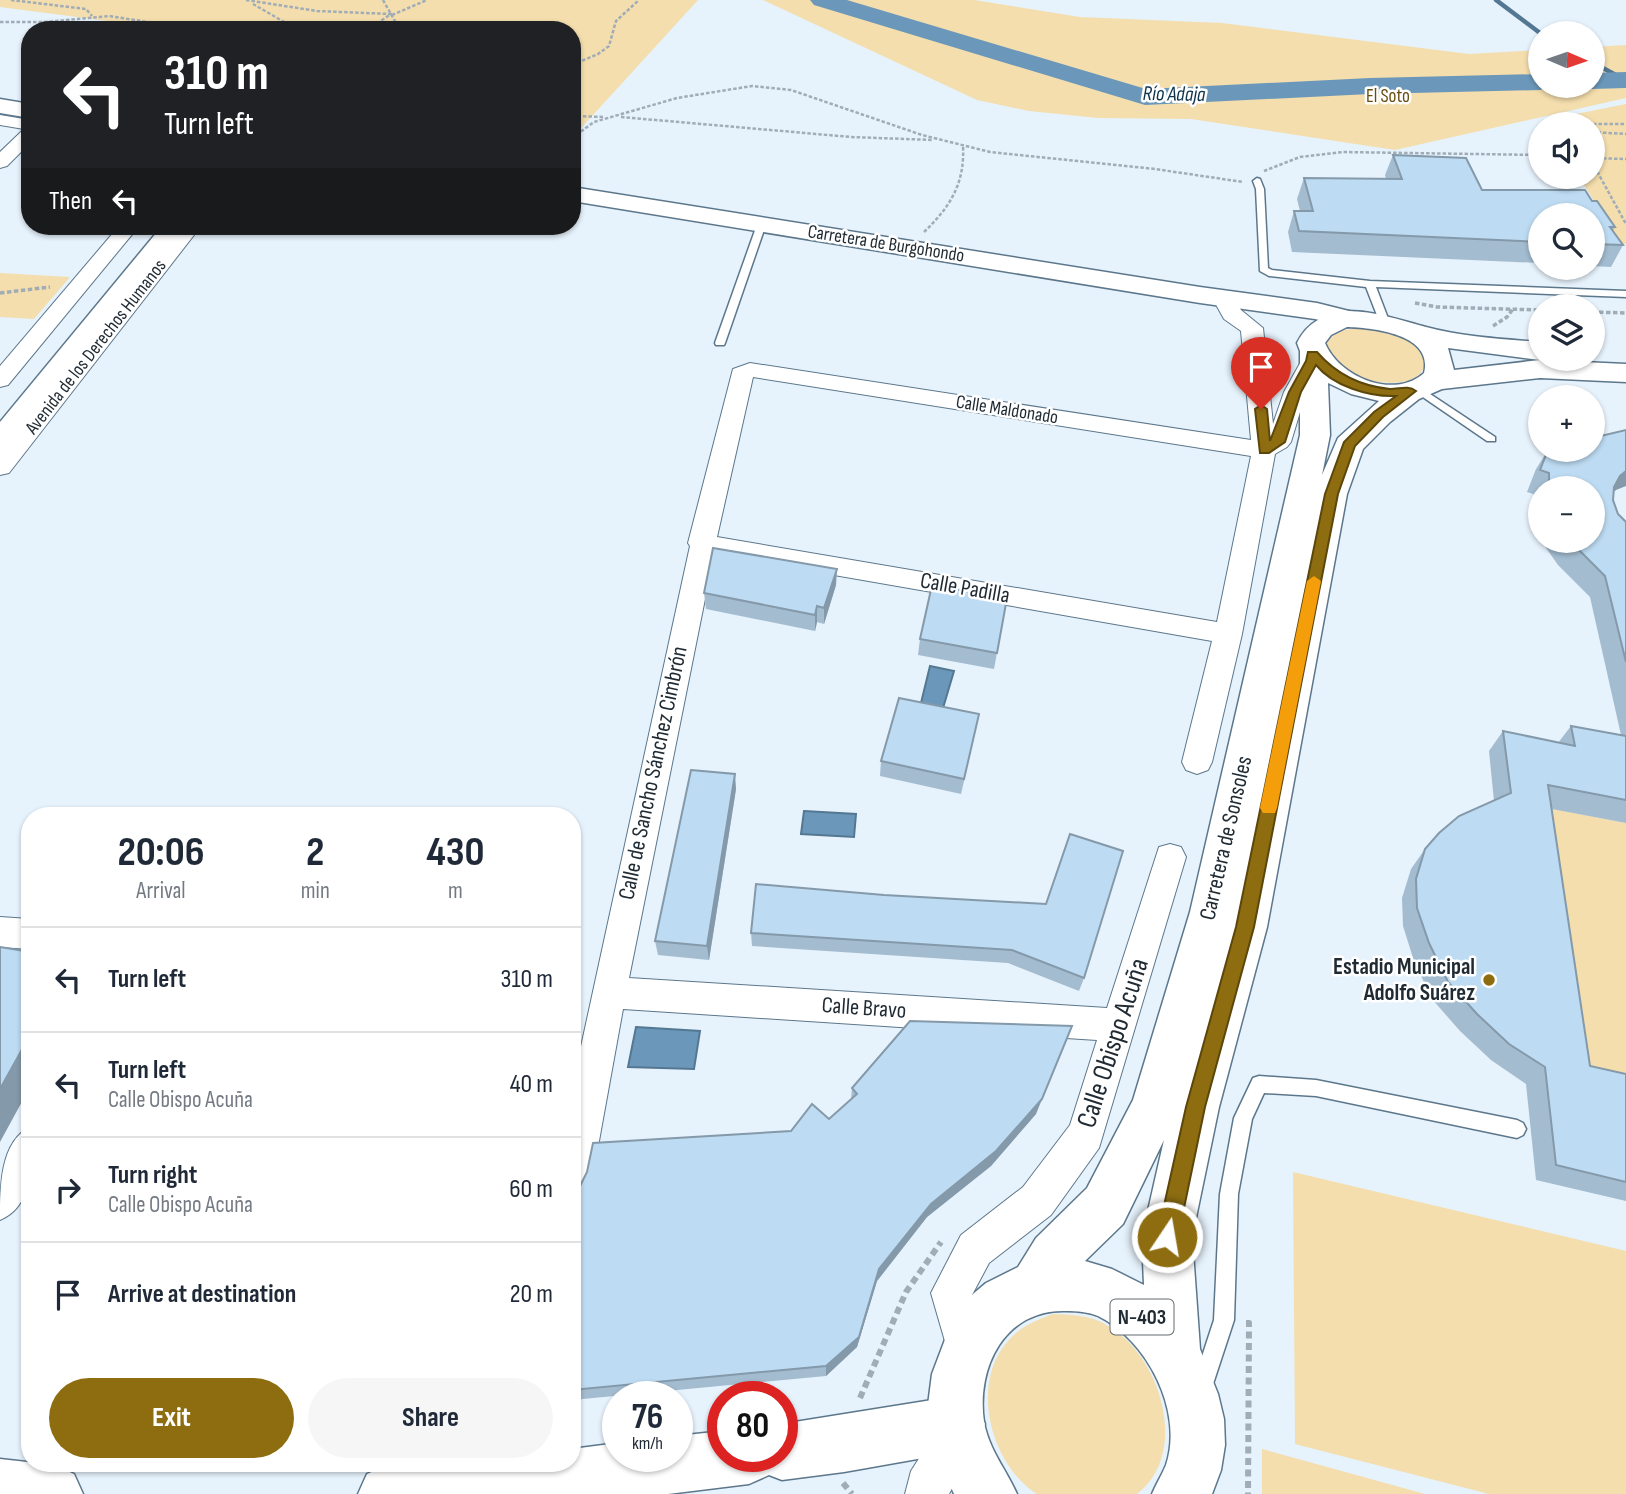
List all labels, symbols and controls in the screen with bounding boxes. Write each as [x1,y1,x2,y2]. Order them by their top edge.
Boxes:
north arrow [1528,21,1605,98]
map controls [1528,21,1605,553]
text: 310 m [164,45,269,104]
icon: left [49,49,140,140]
water label: Río Adaja [1142,81,1206,107]
park label: El Soto [1366,85,1410,108]
text: Turn left [164,105,254,144]
button: sound [1528,112,1605,189]
icon: left [106,182,144,220]
text: Then [49,186,92,217]
button: search [1528,203,1605,280]
street label: Carretera de Burgohondo [806,220,966,268]
street label: Avenida de los Derechos Humanos [20,255,172,440]
button: layers [1528,294,1605,371]
pin [1231,337,1291,409]
icon: arrive [1242,348,1280,386]
button: + [1528,385,1605,462]
street label: Calle Maldonado [954,391,1060,429]
button: − [1528,476,1605,553]
street label: Calle Padilla [918,566,1012,610]
street label: Calle de Sancho Sánchez Cimbrón [612,644,694,902]
street label: Carretera de Sonsoles [1193,753,1259,923]
text: 20:06 [117,827,204,878]
text: 2 [306,827,324,878]
text: 430 [426,827,485,878]
text: Arrival [136,877,186,905]
text: min [301,877,330,905]
text: m [448,877,463,905]
place label: Estadio Municipal Adolfo Suárez [1333,953,1475,1007]
street label: Calle Obispo Acuña [1070,954,1156,1132]
icon: left [49,961,87,999]
text: Turn left [108,964,186,995]
text: 310 m [501,964,553,995]
marker: Estadio Municipal Adolfo Suárez [1481,972,1497,988]
street label: Calle Bravo [821,991,907,1025]
text: Turn left [108,1055,186,1086]
icon: left [49,1066,87,1104]
text: 40 m [510,1069,553,1100]
text: Calle Obispo Acuña [108,1086,253,1114]
text: Turn right [108,1160,197,1191]
icon: right [49,1171,87,1209]
text: 60 m [509,1174,553,1205]
text: Calle Obispo Acuña [108,1191,253,1219]
position arrow [1130,1200,1204,1274]
icon: arrive [49,1276,87,1314]
text: Arrive at destination [108,1279,296,1310]
text: 20 m [510,1279,553,1310]
road number: N-403 [1110,1300,1174,1334]
button: Exit [49,1378,294,1458]
button: Share [308,1378,553,1458]
speed limit sign: 80 [707,1381,798,1472]
text: 76 [632,1396,663,1439]
text: km/h [632,1433,663,1454]

